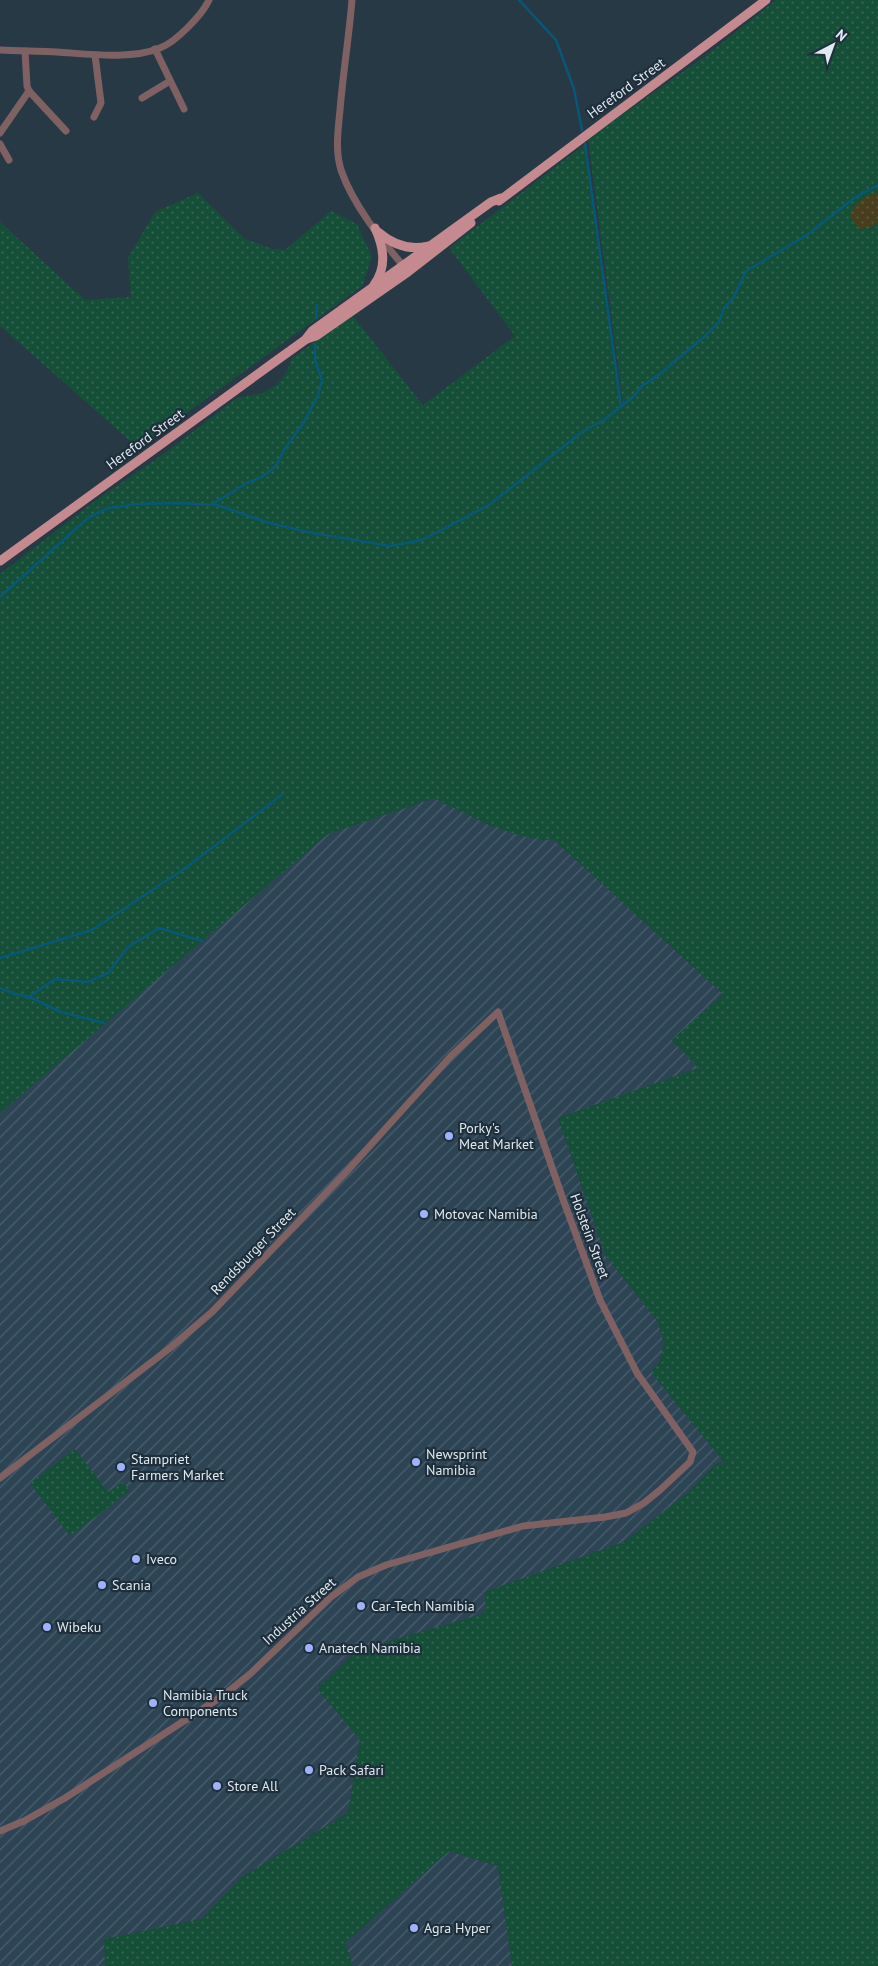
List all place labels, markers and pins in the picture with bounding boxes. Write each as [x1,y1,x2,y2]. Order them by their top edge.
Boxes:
place label: Porky's Meat Market [459,1119,534,1153]
marker: Porky's Meat Market [443,1130,455,1142]
place label: Motovac Namibia [434,1205,538,1223]
marker: Motovac Namibia [418,1208,430,1220]
place label: Newsprint Namibia [426,1445,487,1479]
place label: Stampriet Farmers Market [131,1450,224,1484]
marker: Newsprint Namibia [410,1456,422,1468]
marker: Stampriet Farmers Market [115,1461,127,1473]
place label: Iveco [146,1550,177,1568]
marker: Iveco [130,1553,142,1565]
place label: Scania [112,1576,151,1594]
marker: Scania [96,1579,108,1591]
place label: Car-Tech Namibia [371,1597,475,1615]
marker: Car-Tech Namibia [355,1600,367,1612]
place label: Wibeku [57,1618,101,1636]
marker: Wibeku [41,1621,53,1633]
place label: Anatech Namibia [319,1639,421,1657]
marker: Anatech Namibia [303,1642,315,1654]
place label: Namibia Truck Components [163,1686,248,1720]
marker: Namibia Truck Components [147,1697,159,1709]
place label: Pack Safari [319,1761,384,1779]
marker: Pack Safari [303,1764,315,1776]
place label: Store All [227,1777,278,1795]
marker: Store All [211,1780,223,1792]
place label: Agra Hyper [424,1919,491,1937]
marker: Agra Hyper [408,1922,420,1934]

